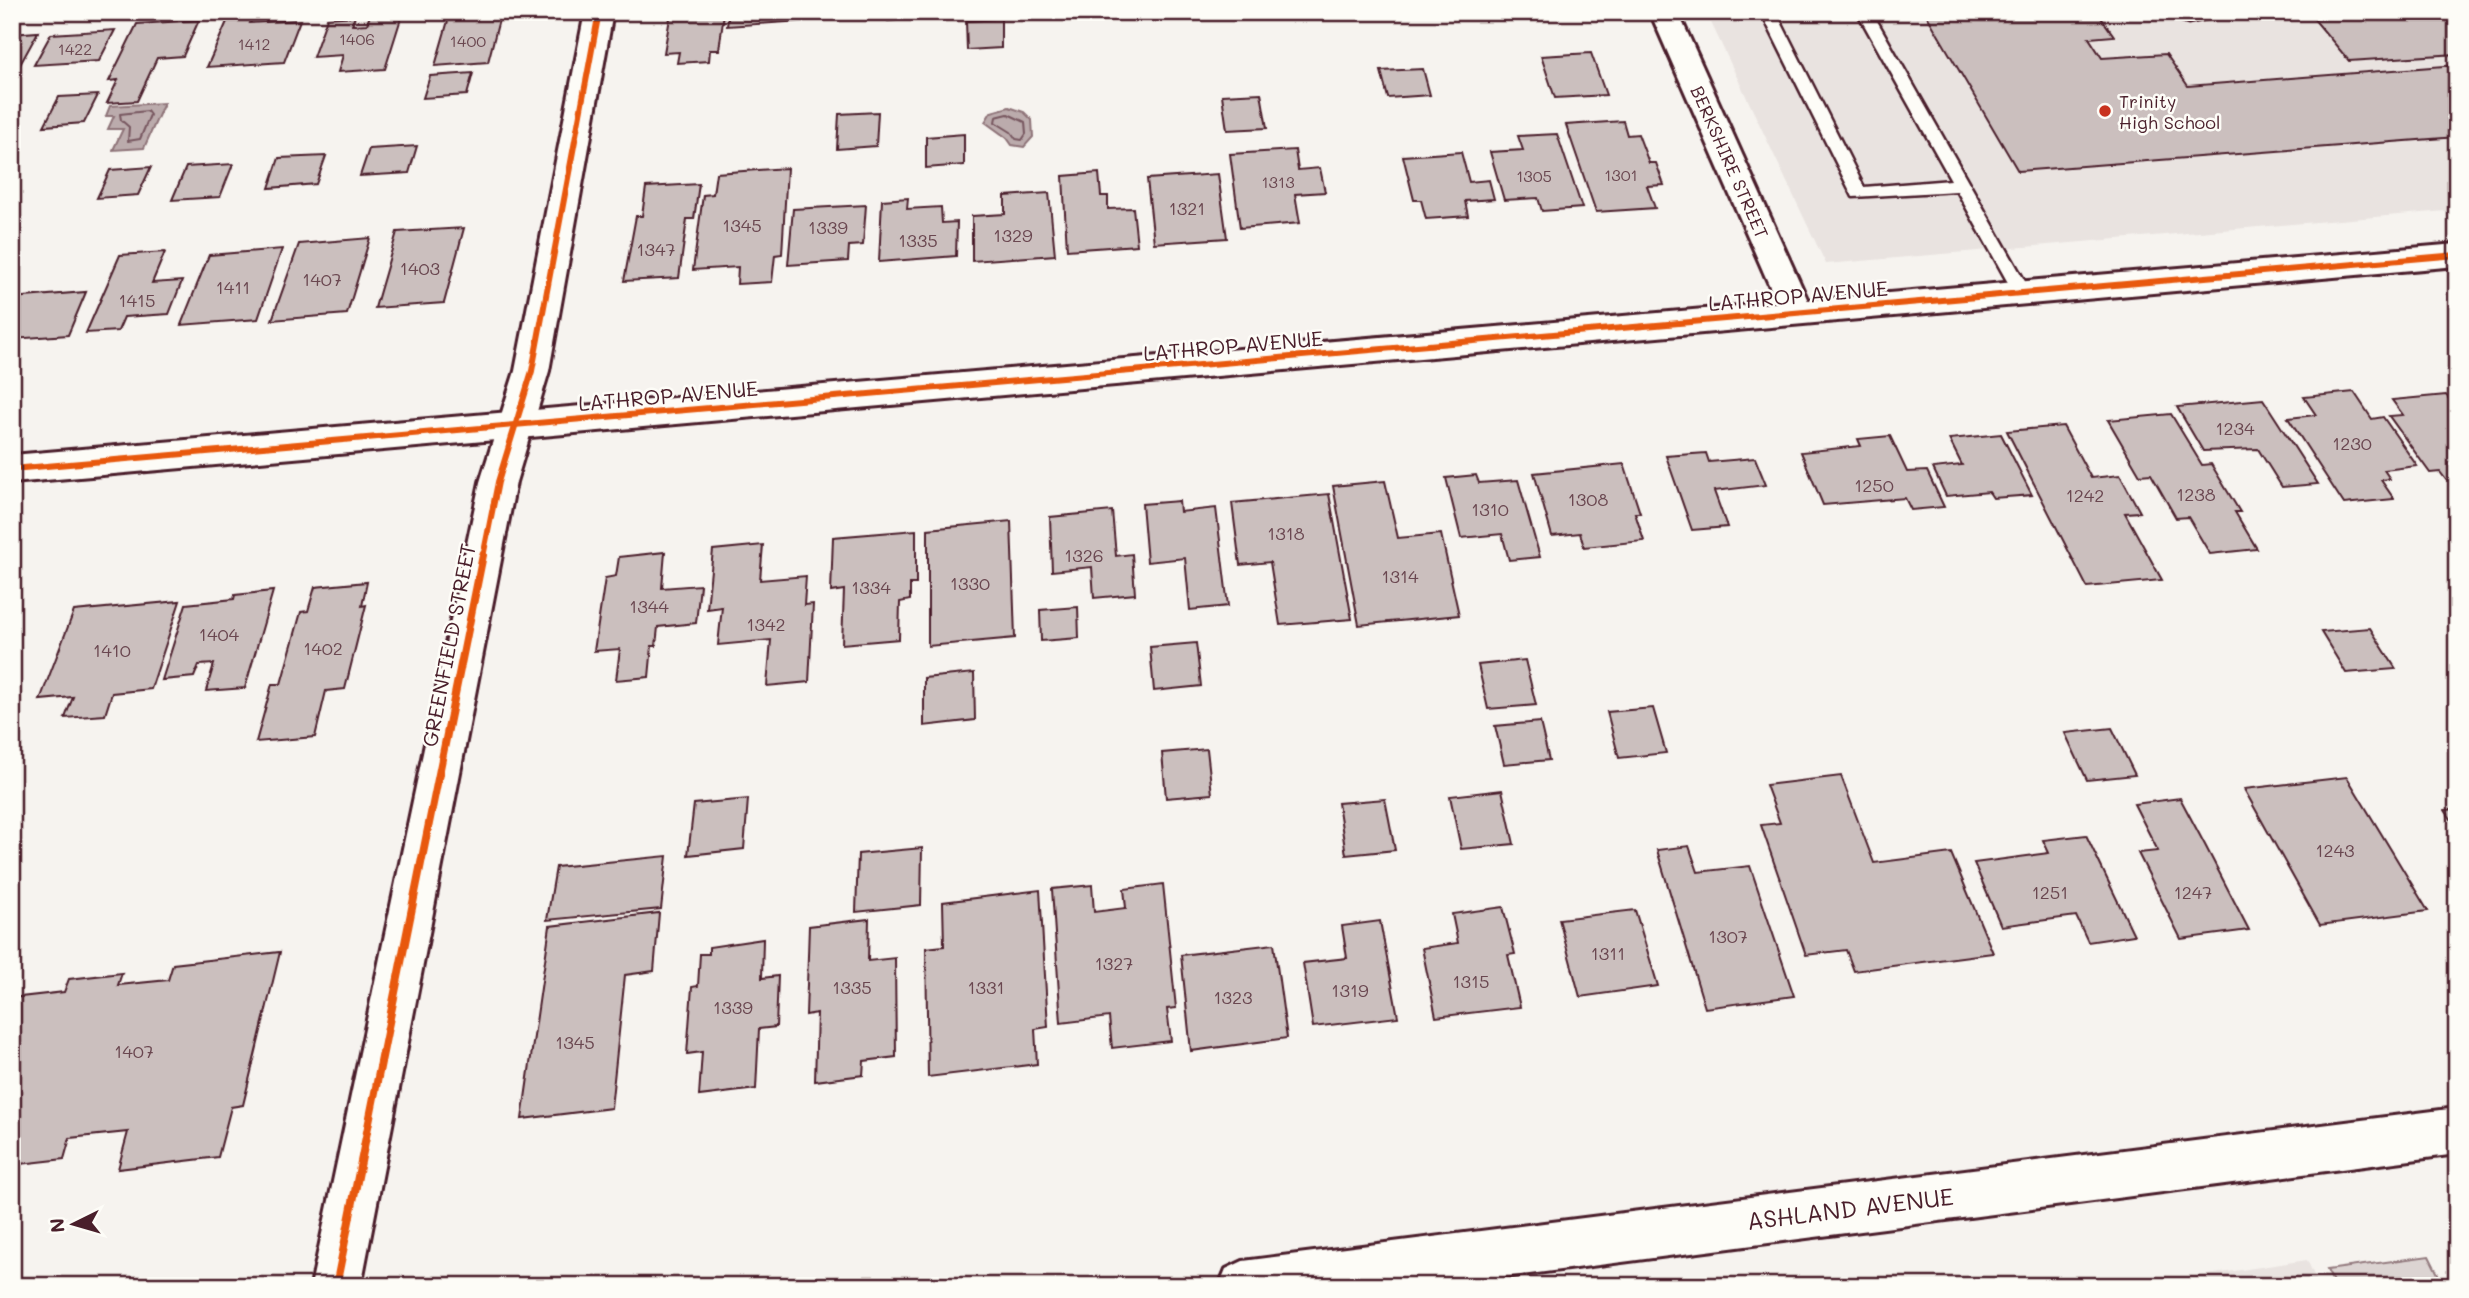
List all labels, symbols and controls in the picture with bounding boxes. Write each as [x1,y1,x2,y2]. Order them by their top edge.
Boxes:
house number: 1406 [339,28,375,49]
house number: 1400 [450,30,486,51]
house number: 1412 [238,33,270,54]
house number: 1422 [58,38,92,59]
street label: BERKSHIRE STREET [1686,82,1774,242]
place label: Trinity High School [2119,89,2220,134]
marker: Trinity High School [2097,103,2113,119]
house number: 1301 [1604,164,1638,185]
house number: 1305 [1516,165,1552,186]
house number: 1313 [1261,171,1295,192]
house number: 1321 [1169,196,1205,220]
house number: 1345 [722,213,762,237]
house number: 1339 [808,215,848,239]
house number: 1329 [993,223,1033,247]
house number: 1335 [898,228,938,252]
house number: 1347 [636,237,676,261]
house number: 1403 [400,256,440,280]
house number: 1407 [302,267,342,291]
street label: LATHROP AVENUE [1707,274,1889,316]
house number: 1411 [216,275,250,299]
house number: 1415 [118,288,156,312]
street label: LATHROP AVENUE [1142,324,1324,366]
street label: LATHROP AVENUE [577,374,759,416]
house number: 1234 [2215,416,2255,440]
house number: 1230 [2332,431,2372,455]
house number: 1250 [1854,473,1894,497]
house number: 1238 [2176,482,2216,506]
house number: 1242 [2066,483,2104,507]
house number: 1308 [1568,487,1608,511]
house number: 1310 [1471,497,1509,521]
house number: 1318 [1267,521,1305,545]
street label: GREENFIELD STREET [415,541,481,749]
house number: 1326 [1064,543,1104,567]
house number: 1314 [1381,564,1419,588]
house number: 1330 [950,571,990,595]
house number: 1334 [851,575,891,599]
house number: 1344 [629,594,669,618]
house number: 1342 [746,612,786,636]
house number: 1404 [199,622,240,646]
house number: 1402 [303,636,343,660]
house number: 1410 [93,638,131,662]
house number: 1243 [2315,838,2355,862]
house number: 1251 [2032,880,2068,904]
house number: 1247 [2174,880,2212,904]
house number: 1307 [1708,924,1748,948]
house number: 1311 [1591,941,1625,965]
house number: 1327 [1095,951,1133,975]
house number: 1315 [1452,969,1490,993]
house number: 1335 [832,975,872,999]
house number: 1331 [967,975,1005,999]
house number: 1319 [1331,978,1369,1002]
house number: 1323 [1213,985,1253,1009]
house number: 1339 [713,995,753,1019]
house number: 1345 [555,1030,595,1054]
house number: 1407 [114,1039,154,1063]
street label: ASHLAND AVENUE [1745,1180,1955,1236]
north arrow [38,1190,108,1260]
text: N [43,1217,70,1234]

